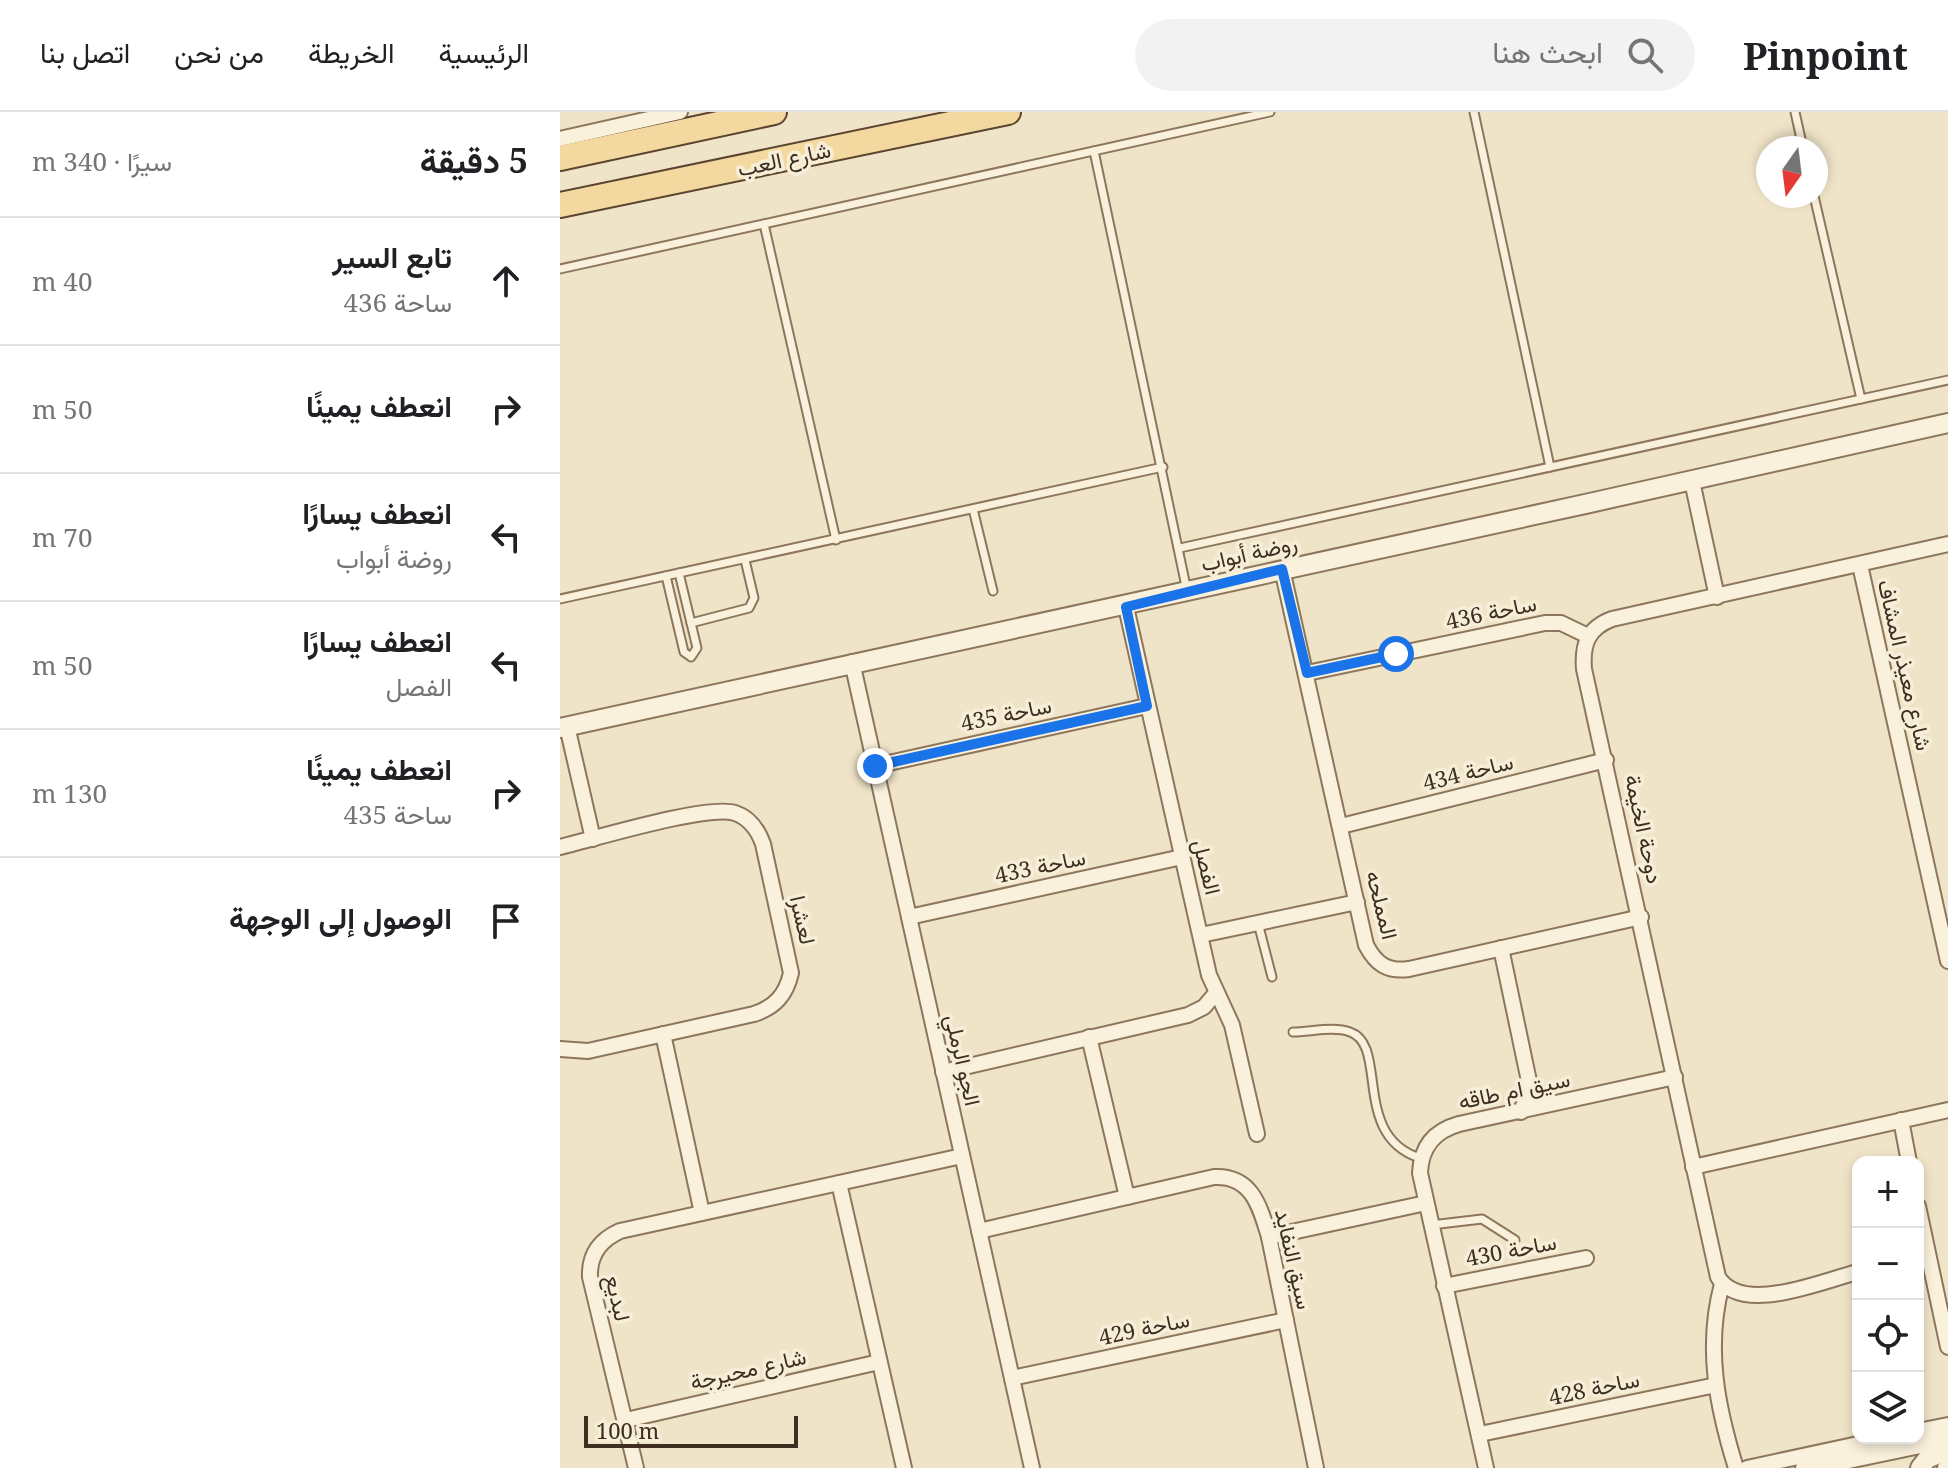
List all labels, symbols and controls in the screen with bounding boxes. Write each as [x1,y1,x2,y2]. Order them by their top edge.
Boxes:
search box [1135,19,1695,91]
text: Pinpoint [1743,29,1908,81]
text: ابحث هنا [1492,31,1603,72]
text: اتصل بنا [40,33,130,71]
text: من نحن [174,33,264,71]
text: الخريطة [308,33,395,71]
text: الرئيسية [439,33,529,71]
icon: search [1623,33,1667,77]
street label: شارع العب [734,134,833,183]
north arrow [1756,136,1828,208]
text: 5 دقيقة [420,137,528,183]
text: سيرًا · 340 m [32,143,172,179]
text: تابع السير [332,236,452,277]
icon: ahead [484,259,528,303]
text: 40 m [32,263,92,299]
text: ساحة 436 [343,284,452,320]
text: انعطف يمينًا [306,385,452,426]
icon: right [484,387,528,431]
text: 50 m [32,391,92,427]
text: انعطف يسارًا [302,492,452,533]
icon: left [484,515,528,559]
text: 70 m [32,519,92,555]
street label: روضة أبواب [1198,526,1300,578]
text: روضة أبواب [336,540,452,576]
street label: شارع معيذر المشاف [1871,576,1940,753]
street label: ساحة 436 [1443,587,1539,635]
text: انعطف يسارًا [302,620,452,661]
route start [1378,636,1414,672]
icon: left [484,643,528,687]
text: 50 m [32,647,92,683]
text: الفصل [386,668,452,704]
street label: ساحة 435 [958,689,1054,737]
street label: ساحة 434 [1420,745,1516,797]
text: انعطف يمينًا [306,748,452,789]
route end [857,748,893,784]
icon: right [484,771,528,815]
street label: دوحة الخيمة [1619,772,1671,886]
text: 130 m [32,775,107,811]
text: ساحة 435 [343,796,452,832]
street label: الفصل [1187,836,1229,898]
street label: ساحة 433 [992,841,1088,889]
street label: المملحه [1360,867,1406,942]
street label: لعشرا [784,892,824,947]
text: الوصول إلى الوجهة [229,897,452,938]
icon: arrive [484,899,528,943]
street label: الجو الرملي [934,1011,989,1110]
street label: سيق ام طاقه [1455,1063,1573,1116]
map controls [1852,1156,1924,1444]
button: + [1852,1156,1924,1228]
street label: سيق النفايد [1269,1206,1321,1312]
street label: ساحة 430 [1463,1226,1559,1273]
button: − [1852,1228,1924,1300]
street label: لبديع [598,1272,639,1324]
button: locate [1852,1300,1924,1372]
street label: ساحة 429 [1096,1303,1192,1351]
street label: شارع محيرجة [687,1340,809,1397]
street label: ساحة 428 [1546,1363,1642,1411]
button: layers [1852,1372,1924,1444]
scale bar [584,1412,798,1448]
text: 100 m [596,1415,659,1445]

